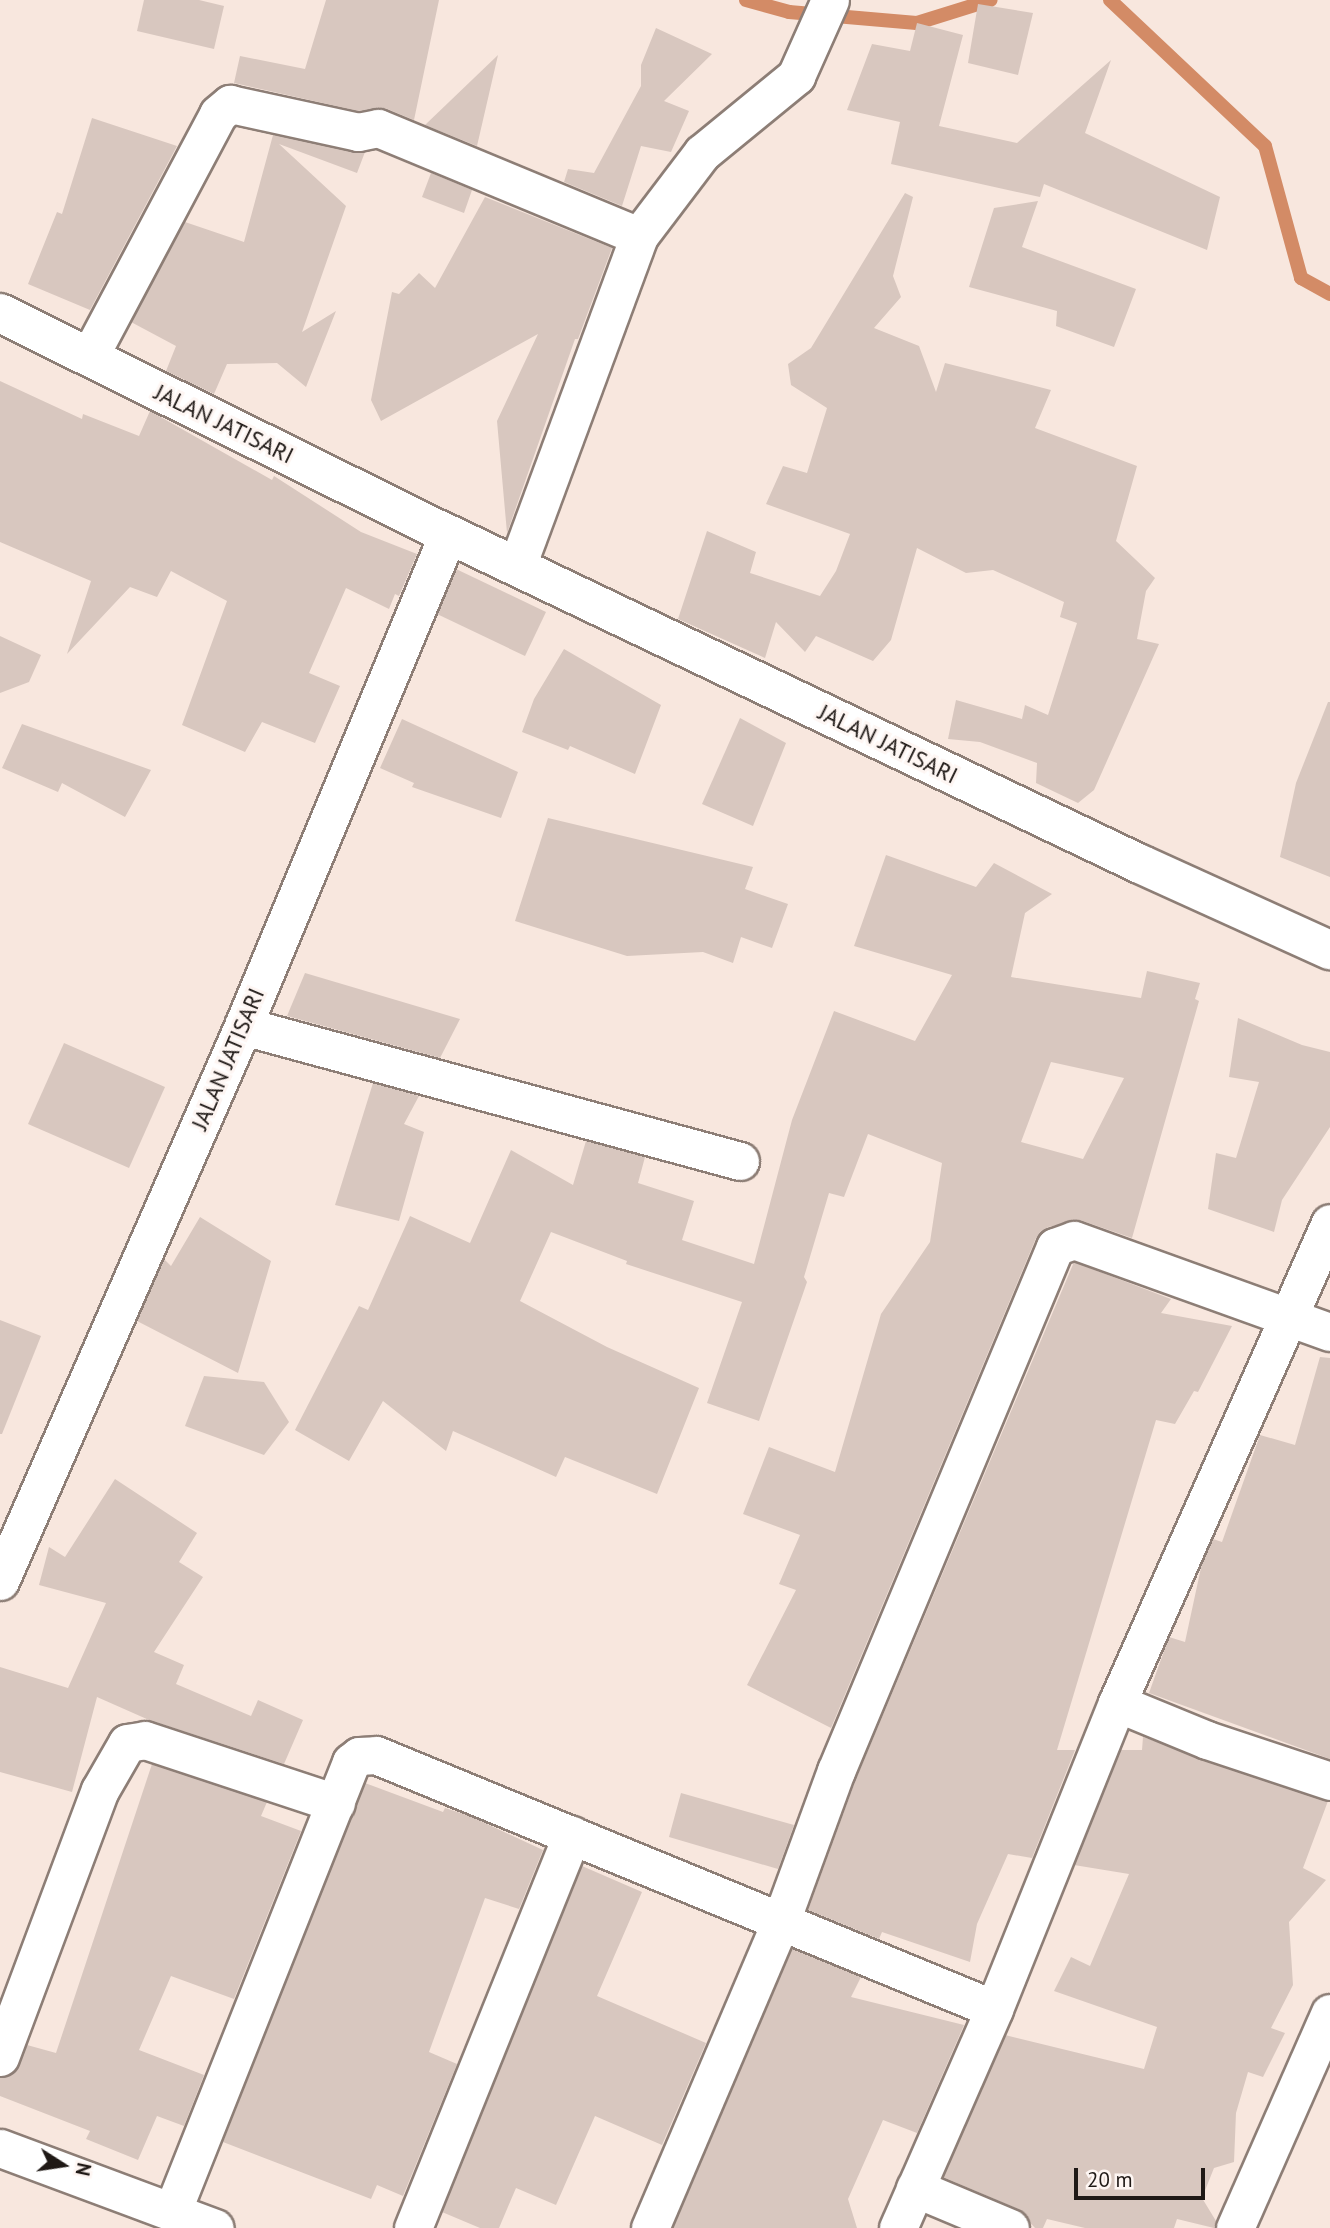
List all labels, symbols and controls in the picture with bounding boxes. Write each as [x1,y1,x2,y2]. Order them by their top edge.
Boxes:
street label: JALAN JATISARI [150,378,298,470]
street label: JALAN JATISARI [814,698,962,790]
street label: JALAN JATISARI [186,984,270,1134]
north arrow [28,2130,98,2200]
scale bar [1078,2154,1209,2198]
text: N [71,2161,97,2178]
text: 20 m [1087,2166,1133,2193]

